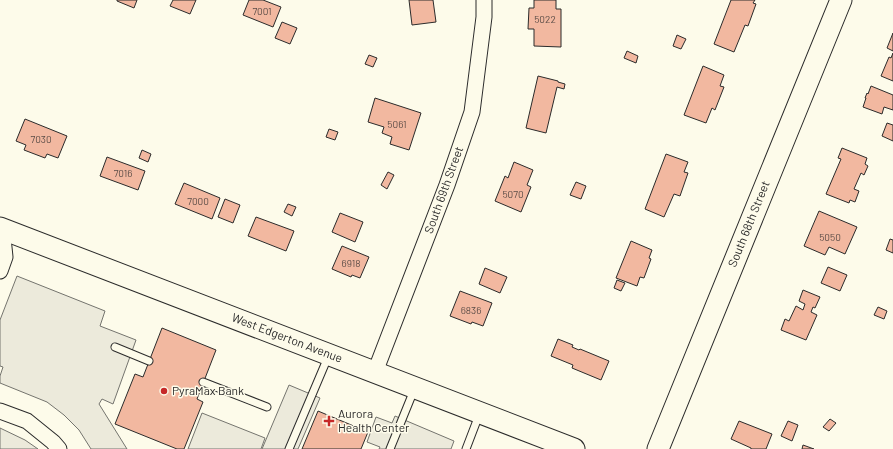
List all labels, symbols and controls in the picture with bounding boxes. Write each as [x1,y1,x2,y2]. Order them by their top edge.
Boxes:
house number: 7001 [252,5,272,17]
house number: 5022 [534,13,556,25]
house number: 5061 [387,118,407,130]
house number: 7030 [30,133,52,145]
street label: South 69th Street [421,144,465,235]
house number: 7016 [114,167,132,179]
street label: South 68th Street [724,179,772,269]
house number: 5070 [502,188,524,200]
house number: 7000 [187,195,209,207]
house number: 5050 [819,231,841,243]
house number: 6918 [342,257,360,269]
house number: 6836 [461,304,481,316]
street label: West Edgerton Avenue [230,309,345,365]
place label: PyraMax Bank [172,383,244,397]
marker: PyraMax Bank [159,386,169,396]
place label: Aurora Health Center [338,406,410,434]
marker: Aurora Health Center [323,415,335,427]

